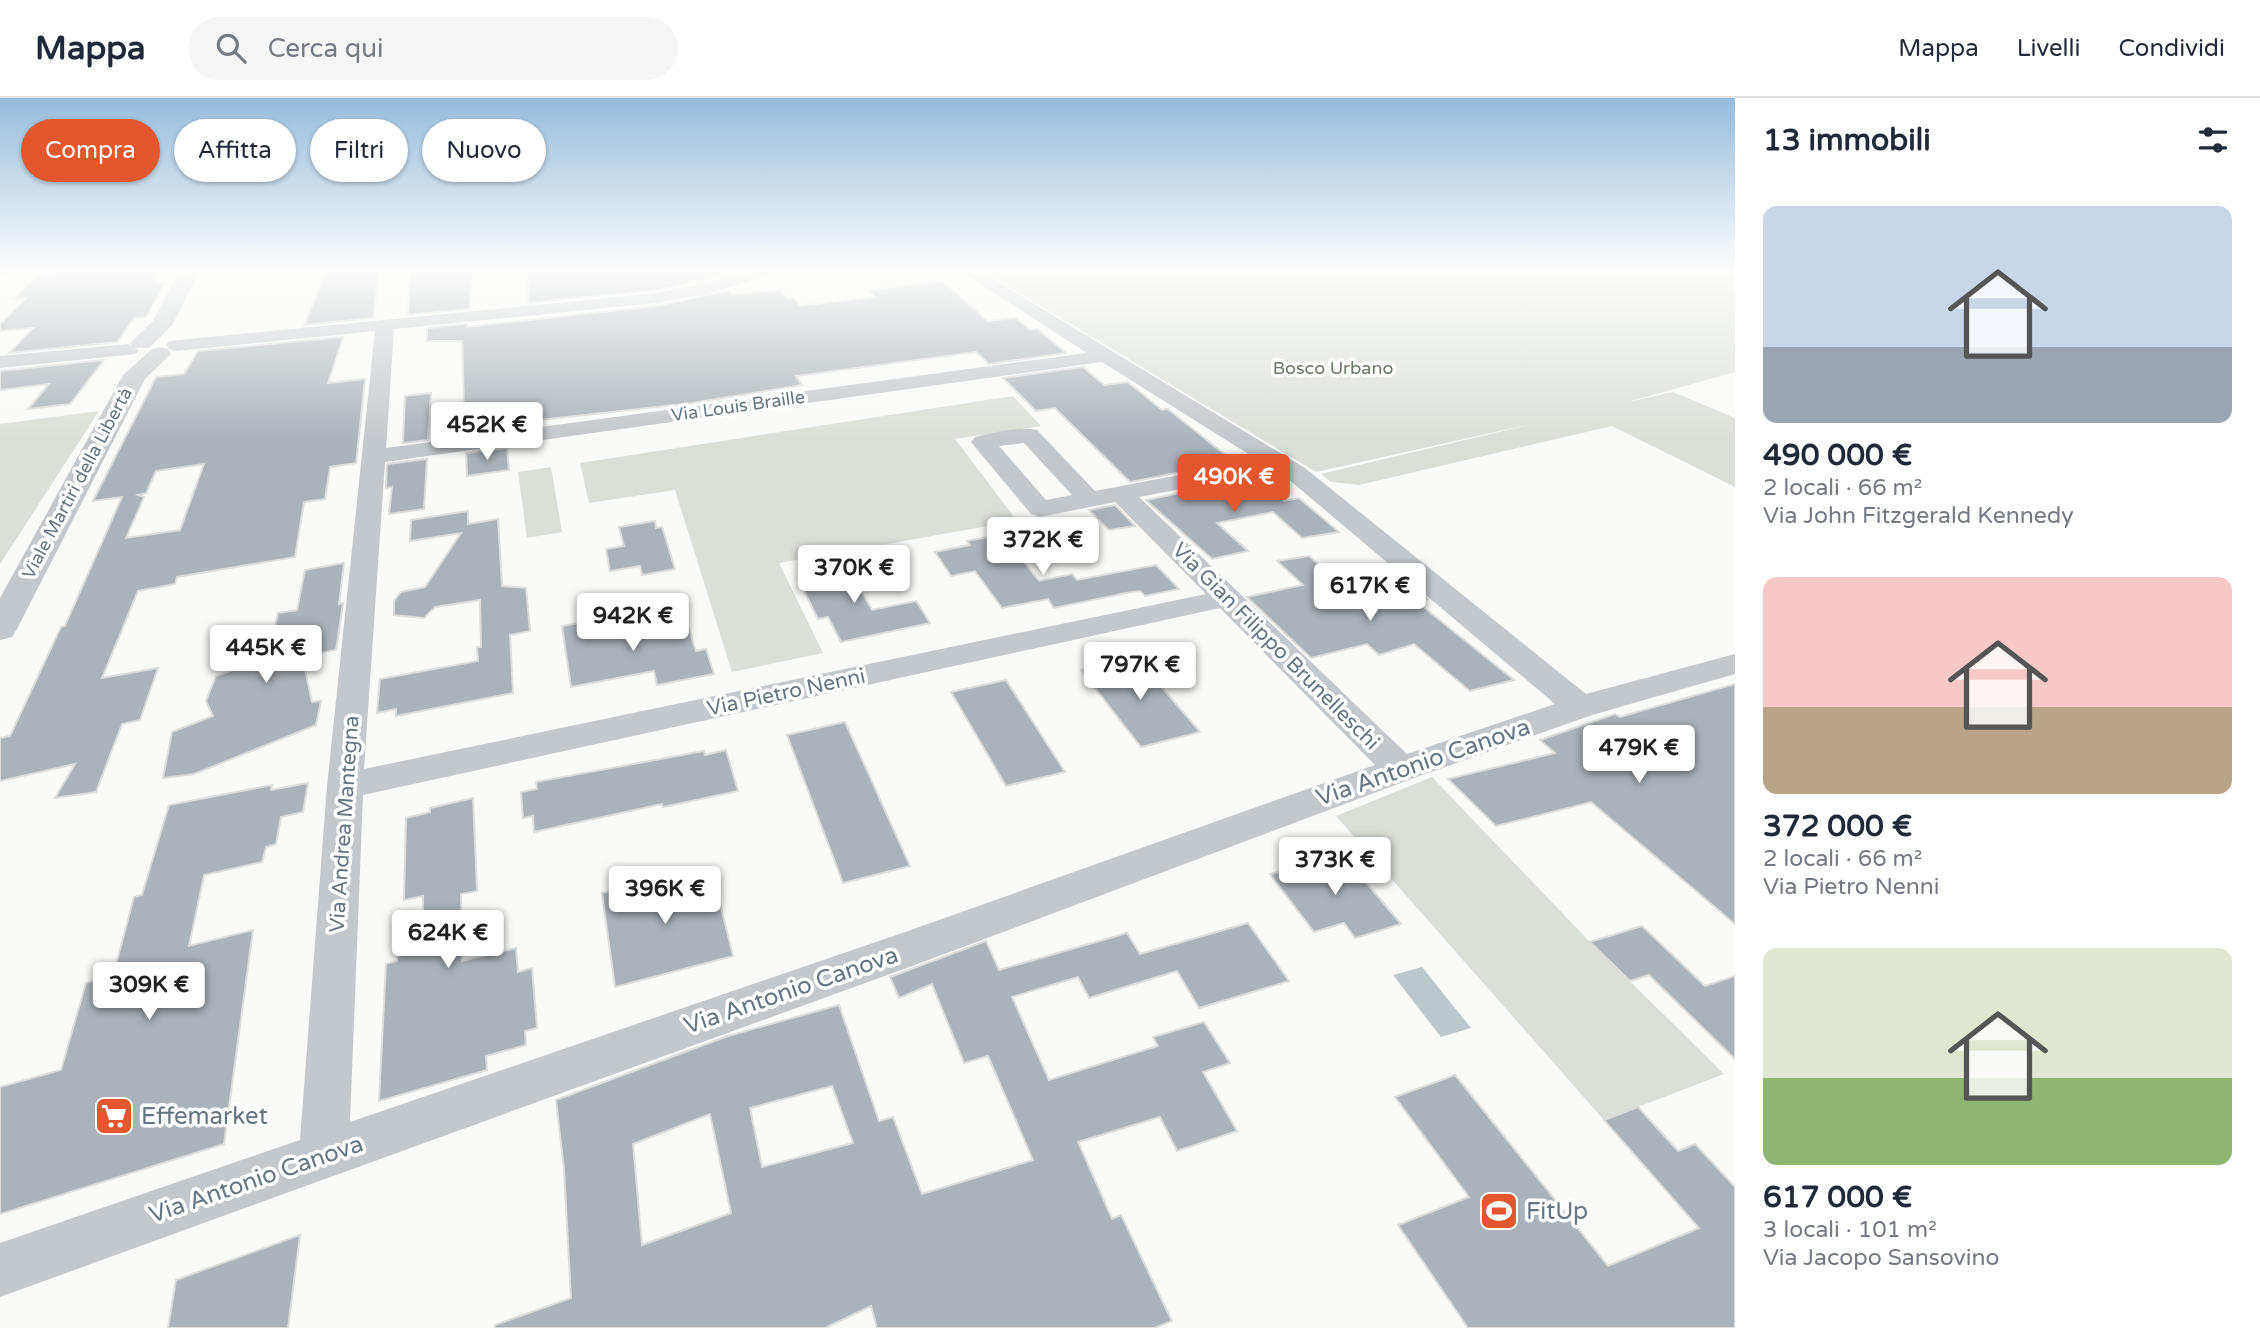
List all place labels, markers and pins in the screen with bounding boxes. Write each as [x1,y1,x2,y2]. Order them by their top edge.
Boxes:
pin: 452K € [430,402,544,462]
pin: 490K € [1177,454,1291,514]
pin: 372K € [986,518,1100,577]
pin: 370K € [797,546,911,605]
pin: 617K € [1313,564,1427,623]
pin: 942K € [576,594,690,653]
pin: 445K € [209,626,323,685]
pin: 797K € [1083,642,1197,702]
pin: 479K € [1582,726,1696,785]
pin: 373K € [1278,838,1392,897]
pin: 396K € [608,866,722,926]
pin: 624K € [391,910,505,970]
pin: 309K € [92,962,206,1022]
supermarket icon: Effemarket [93,1095,135,1137]
place label: Effemarket [141,1102,268,1131]
sports icon: FitUp [1478,1190,1520,1232]
place label: FitUp [1526,1197,1588,1226]

